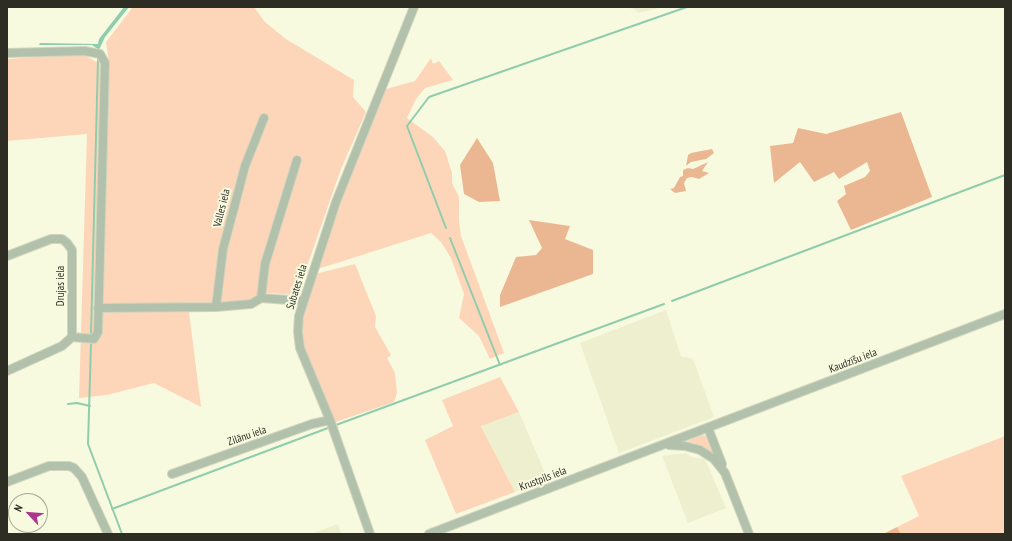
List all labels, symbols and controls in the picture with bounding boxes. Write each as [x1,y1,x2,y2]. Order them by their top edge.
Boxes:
street label: Valles iela [211,188,233,228]
street label: Subates iela [284,263,310,311]
street label: Drujas iela [54,266,68,306]
street label: Kaudzīšu iela [827,346,879,376]
street label: Zilānu iela [226,423,268,449]
street label: Krustpils iela [518,464,568,494]
north arrow [8,493,48,533]
text: N [11,502,26,514]

